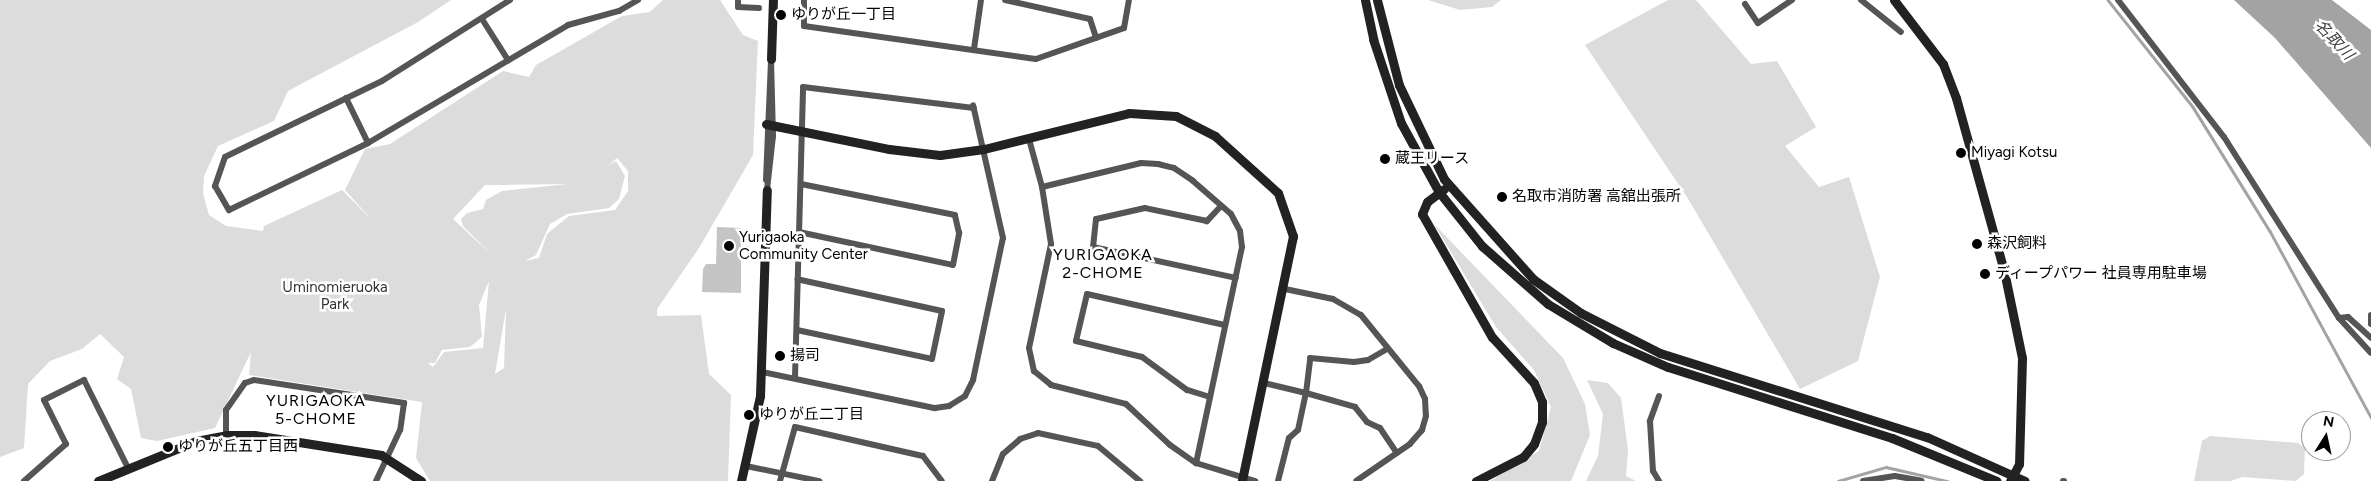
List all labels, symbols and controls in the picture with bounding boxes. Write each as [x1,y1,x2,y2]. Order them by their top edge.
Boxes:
place label: ゆりが丘一丁目 [791,6,896,24]
marker: ゆりが丘一丁目 [775,9,787,21]
water label: 名取川 [2311,16,2357,64]
place label: Miyagi Kotsu [1971,144,2057,162]
marker: Miyagi Kotsu [1955,147,1967,159]
place label: 蔵王リース [1395,150,1470,168]
marker: 蔵王リース [1379,153,1391,165]
place label: 名取市消防署 高舘出張所 [1512,188,1681,206]
marker: 名取市消防署 高舘出張所 [1496,191,1508,203]
place label: Yurigaoka Community Center [739,228,868,263]
place label: 森沢飼料 [1987,235,2047,253]
marker: 森沢飼料 [1971,238,1983,250]
marker: Yurigaoka Community Center [723,240,735,252]
district label: YURIGAOKA 2-CHOME [1052,245,1154,283]
place label: ディープパワー 社員専用駐車場 [1995,265,2209,283]
marker: ディープパワー 社員専用駐車場 [1979,268,1991,280]
park label: Uminomieruoka Park [282,278,388,313]
place label: 揚司 [790,347,820,365]
marker: 揚司 [774,350,786,362]
district label: YURIGAOKA 5-CHOME [265,391,367,429]
place label: ゆりが丘二丁目 [759,406,864,424]
marker: ゆりが丘二丁目 [743,409,755,421]
north arrow [2301,411,2351,461]
text: N [2322,412,2335,431]
place label: ゆりが丘五丁目西 [178,438,298,456]
marker: ゆりが丘五丁目西 [162,441,174,453]

